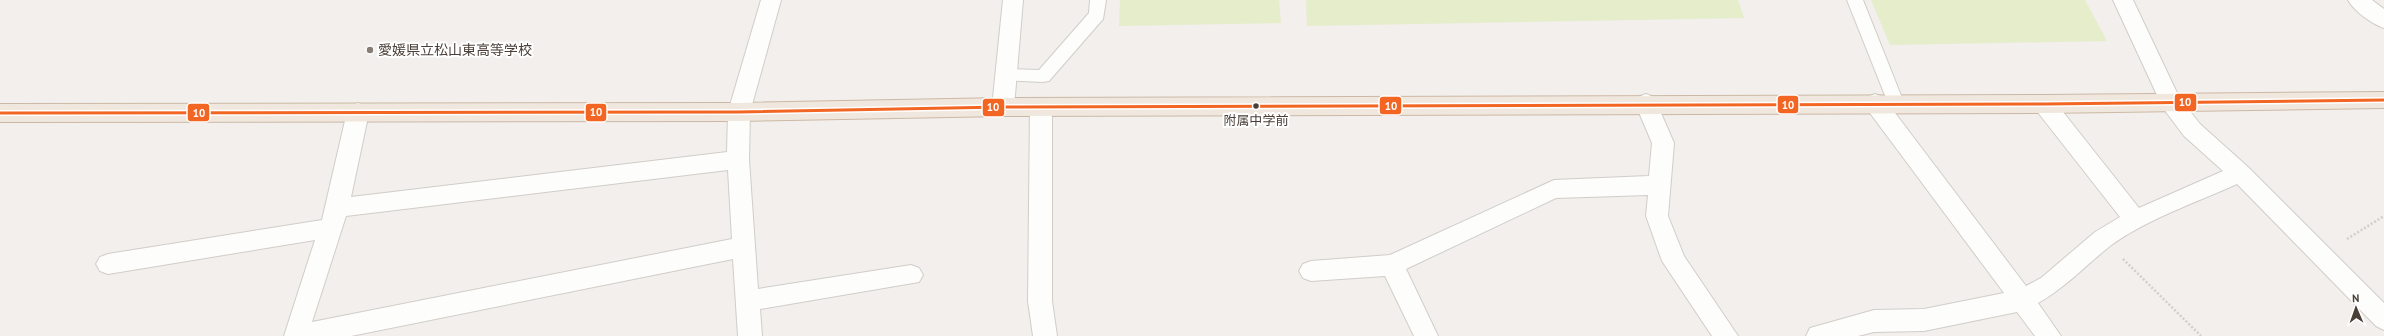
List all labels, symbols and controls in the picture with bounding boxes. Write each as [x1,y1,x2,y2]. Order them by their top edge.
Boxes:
place label: 愛媛県立松山東高等学校 [378,41,532,59]
marker: 愛媛県立松山東高等学校 [365,45,375,55]
line badge: 10 [2174,93,2197,112]
line badge: 10 [1777,95,1799,114]
text: 10 [2179,95,2191,109]
line badge: 10 [1379,96,1402,115]
line badge: 10 [982,98,1005,117]
text: 10 [1782,98,1794,112]
text: 10 [1385,99,1397,113]
text: 10 [987,100,999,114]
marker: 附属中学前 [1251,101,1261,111]
line badge: 10 [187,103,210,122]
line badge: 10 [585,103,607,122]
text: 10 [590,105,602,119]
text: 10 [193,106,205,120]
place label: 附属中学前 [1223,112,1289,129]
north arrow [2336,288,2376,328]
text: N [2352,291,2360,305]

